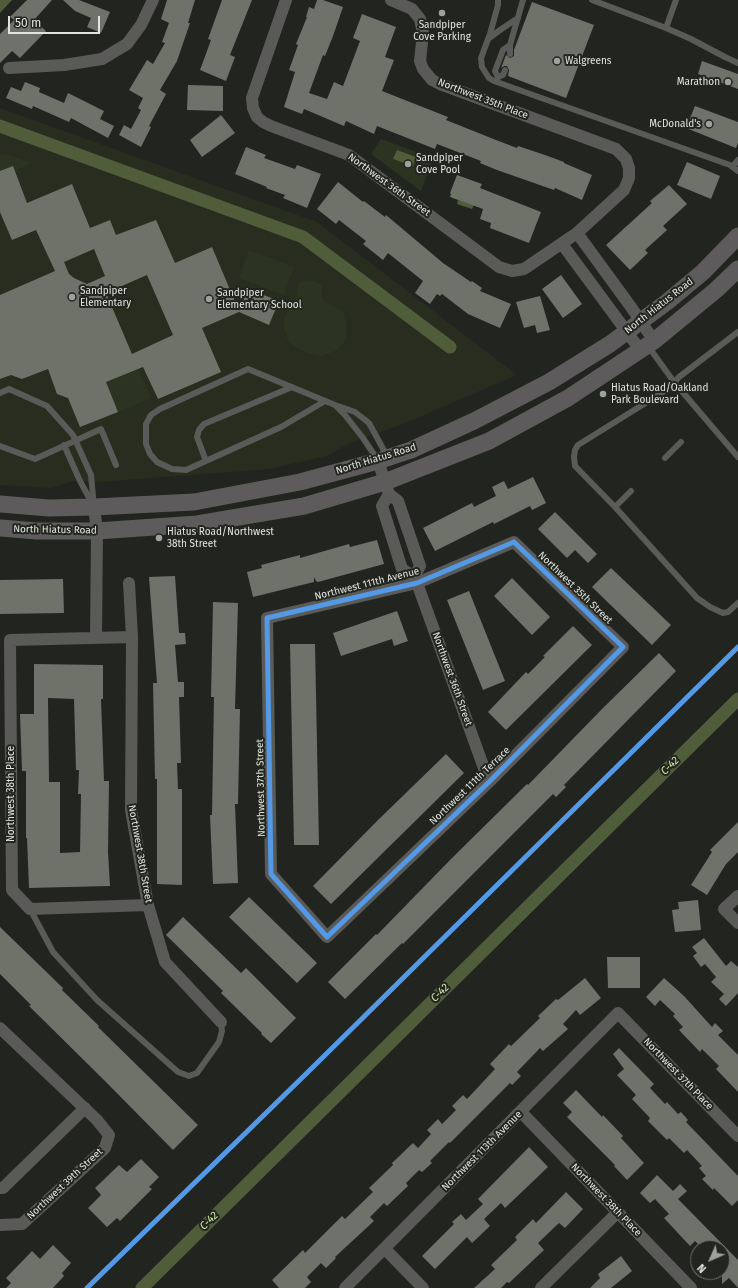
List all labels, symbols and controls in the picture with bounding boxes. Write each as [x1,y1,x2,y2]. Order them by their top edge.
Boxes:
scale bar [10,8,102,34]
marker: Sandpiper Cove Parking [437,8,447,18]
text: 50 m [15,16,41,30]
place label: Sandpiper Cove Parking [413,19,471,42]
place label: Walgreens [565,55,611,67]
marker: Walgreens [552,56,562,66]
street label: Northwest 35th Place [436,76,530,122]
place label: Marathon [677,76,720,88]
marker: Marathon [723,77,733,87]
place label: McDonald's [649,118,701,130]
marker: McDonald's [704,119,714,129]
street label: Northwest 36th Street [345,151,433,219]
place label: Sandpiper Cove Pool [416,152,463,176]
marker: Sandpiper Cove Pool [403,159,413,169]
street label: North Hiatus Road [622,276,696,336]
place label: Sandpiper Elementary [80,285,131,308]
place label: Sandpiper Elementary School [217,287,302,310]
marker: Sandpiper Elementary [67,292,77,302]
marker: Sandpiper Elementary School [204,294,214,304]
place label: Hiatus Road/Oakland Park Boulevard [611,382,708,406]
marker: Hiatus Road/Oakland Park Boulevard [598,389,608,399]
street label: North Hiatus Road [334,441,418,477]
street label: North Hiatus Road [13,523,97,537]
place label: Hiatus Road/Northwest 38th Street [167,526,274,550]
marker: Hiatus Road/Northwest 38th Street [154,533,164,543]
street label: Northwest 35th Street [535,549,615,627]
street label: Northwest 111th Avenue [313,565,421,603]
street label: Northwest 36th Street [429,630,475,728]
street label: Northwest 37th Street [254,739,268,837]
street label: Northwest 111th Terrace [427,744,513,828]
street label: Northwest 38th Place [5,746,17,842]
water label: C-42 [658,754,682,778]
street label: Northwest 38th Street [125,804,155,904]
water label: C-42 [428,981,452,1005]
street label: Northwest 37th Place [641,1036,715,1112]
street label: Northwest 113th Avenue [439,1108,525,1194]
street label: Northwest 39th Street [25,1146,105,1222]
street label: Northwest 38th Place [568,1161,644,1239]
water label: C-42 [197,1209,221,1233]
north arrow [690,1240,730,1280]
text: N [695,1261,709,1275]

